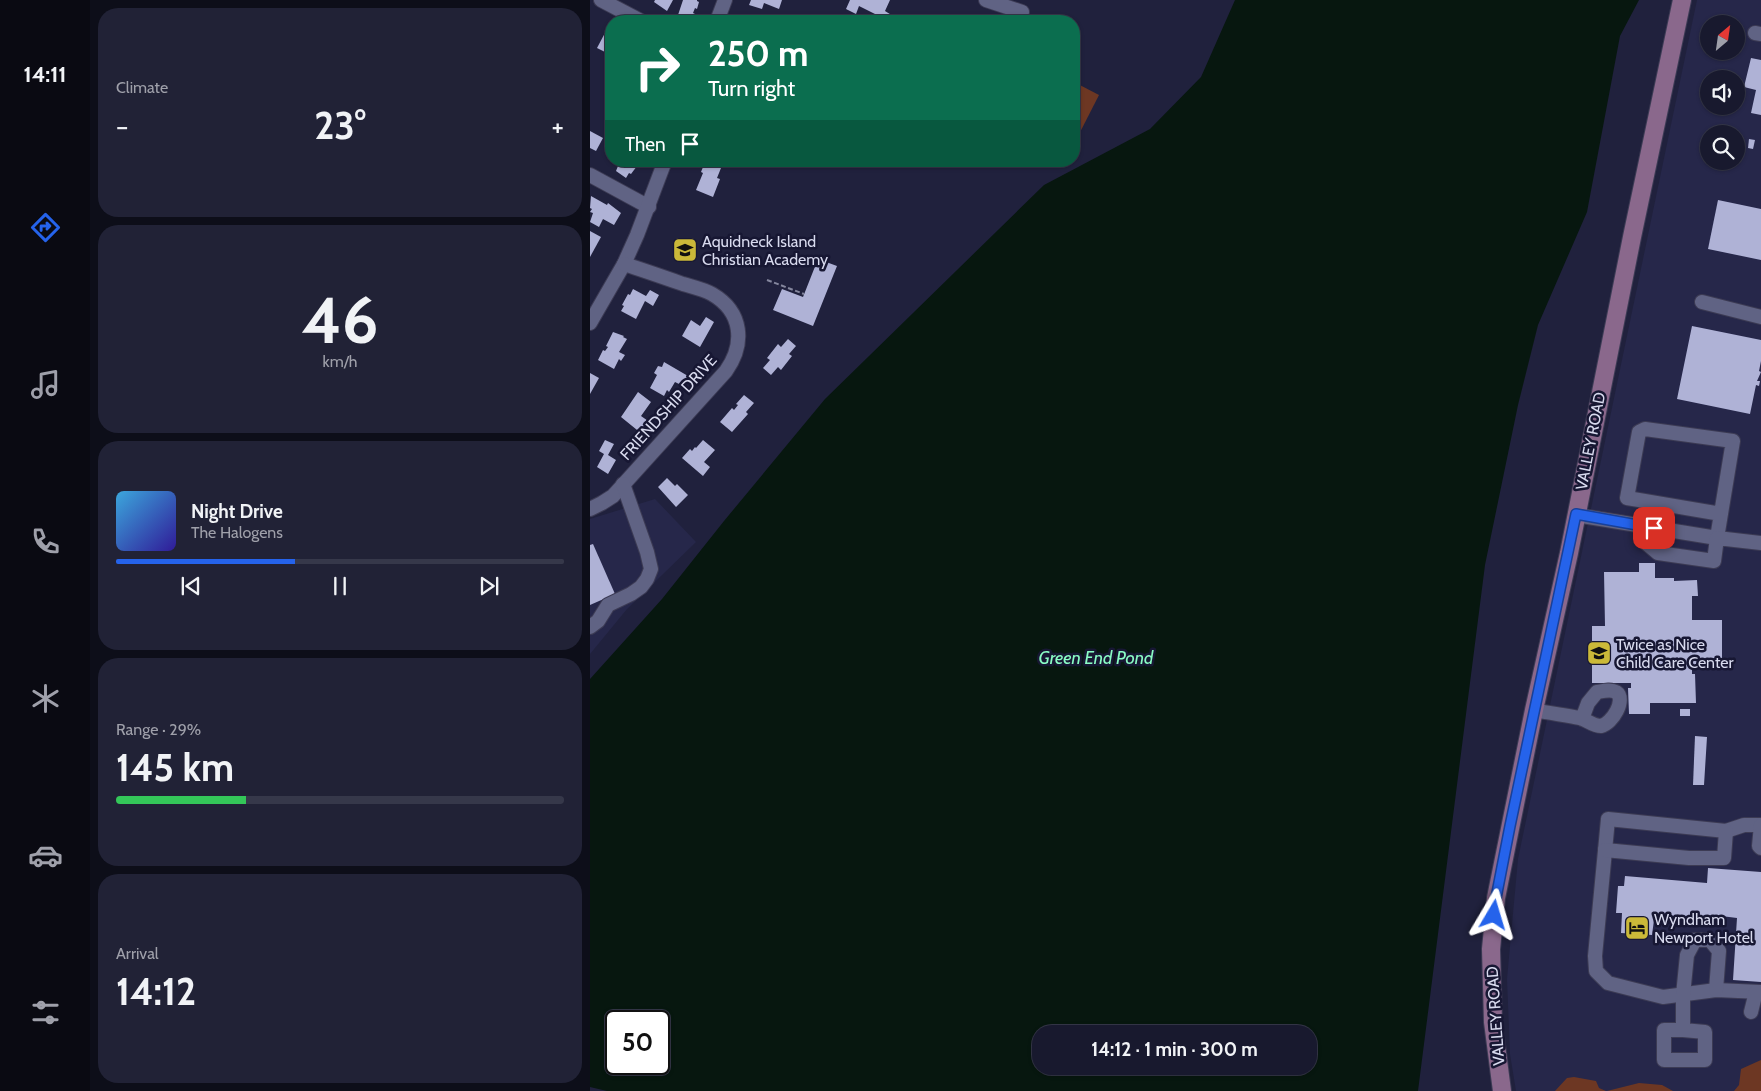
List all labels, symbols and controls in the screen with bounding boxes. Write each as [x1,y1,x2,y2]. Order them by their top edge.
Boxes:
north arrow [1700,15,1745,60]
map controls [1700,15,1745,170]
text: 250 m [708,32,808,75]
icon: right [625,35,690,100]
text: 14:11 [24,61,66,88]
button: sound [1700,70,1745,115]
text: Turn right [708,75,795,102]
text: Climate [116,78,168,97]
text: 23° [314,102,366,149]
text: − [116,109,128,143]
text: + [552,109,564,143]
button: search [1700,125,1745,170]
icon: arrive [676,130,704,158]
text: Then [625,133,666,156]
icon: directions [28,210,63,245]
place label: Aquidneck Island Christian Academy [702,232,828,269]
school or university icon: Aquidneck Island Christian Academy [672,237,698,263]
text: 46 [302,280,378,359]
street label: FRIENDSHIP DRIVE [616,351,721,464]
text: km/h [322,352,358,371]
icon: music [28,367,63,402]
street label: VALLEY ROAD [1572,390,1609,492]
text: Night Drive [191,500,283,523]
pin [1633,507,1675,549]
icon: arrive [1640,514,1668,542]
text: The Halogens [191,523,283,542]
icon: phone [28,524,63,559]
icon: previous [177,572,205,600]
icon: pause [326,572,354,600]
icon: next [475,572,503,600]
place label: Twice as Nice Child Care Center [1616,635,1734,672]
school or university icon: Twice as Nice Child Care Center [1586,640,1612,666]
water label: Green End Pond [1039,647,1154,669]
icon: climate [28,681,63,716]
text: Range · 29% [116,720,201,739]
text: 145 km [116,744,234,791]
icon: car [28,838,63,873]
position arrow [1467,888,1519,940]
place label: Wyndham Newport Hotel [1654,910,1754,947]
hotel icon: Wyndham Newport Hotel [1624,915,1650,941]
text: Arrival [116,944,159,963]
street label: VALLEY ROAD [1483,966,1508,1066]
text: 14:12 [116,968,196,1015]
icon: filters [28,995,63,1030]
speed limit sign: 50 [605,1010,670,1075]
text: 14:12 · 1 min · 300 m [1091,1038,1258,1061]

